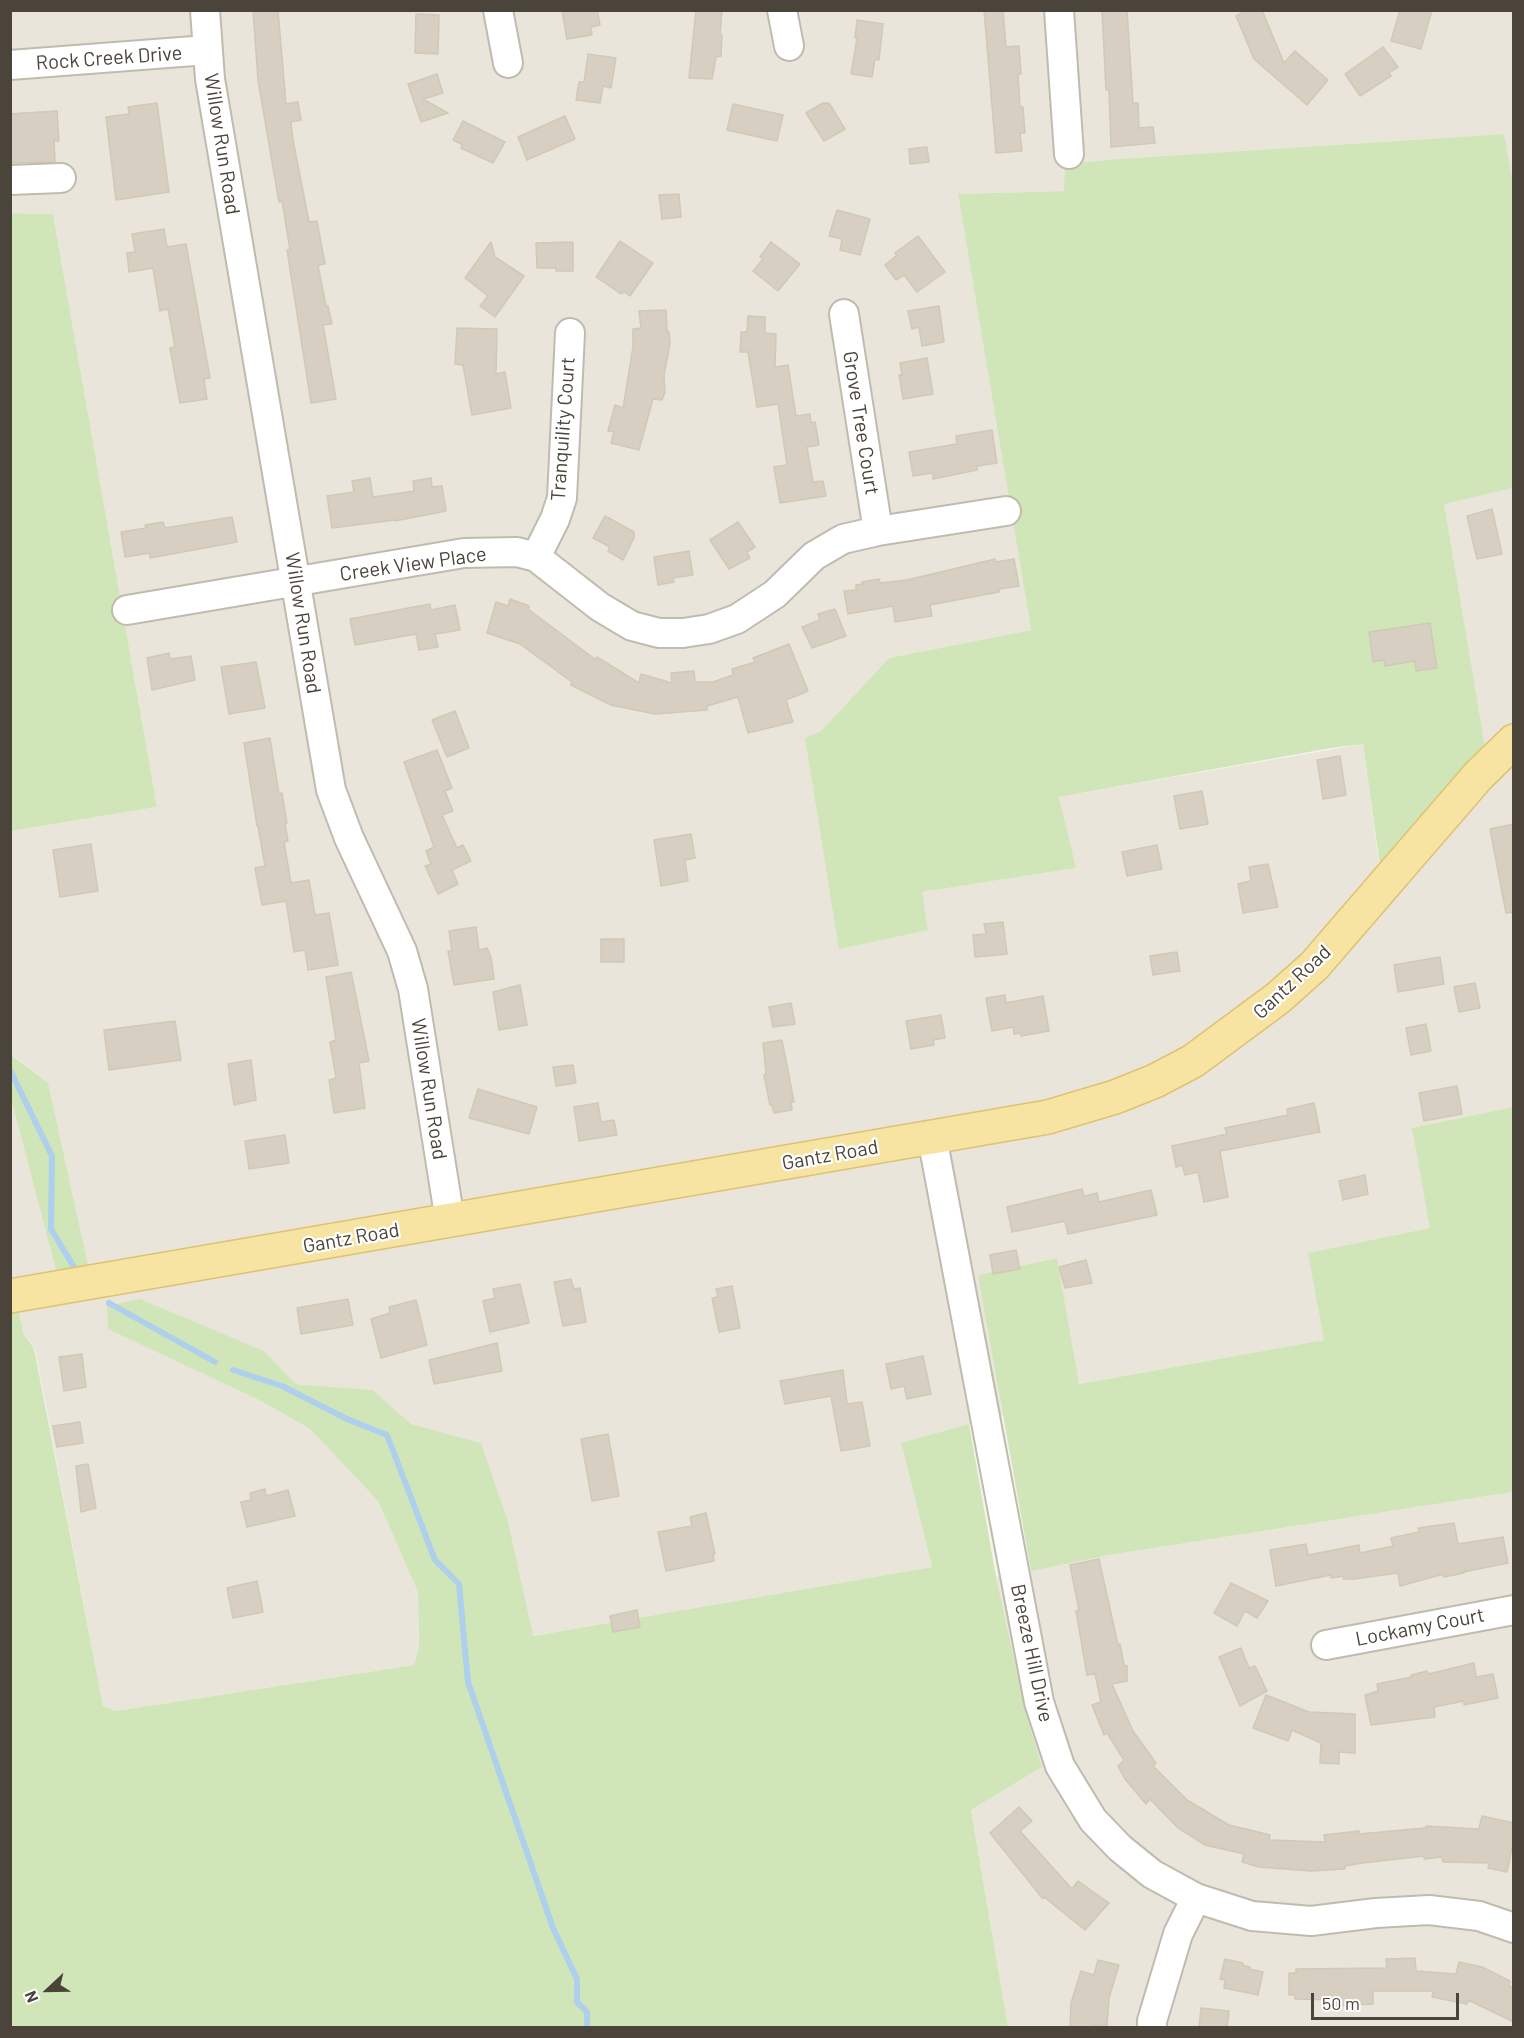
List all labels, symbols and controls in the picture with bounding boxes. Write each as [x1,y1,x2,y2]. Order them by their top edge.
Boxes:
street label: Rock Creek Drive [35,41,183,75]
street label: Willow Run Road [199,72,245,216]
street label: Grove Tree Court [838,349,884,497]
street label: Tranquility Court [546,356,580,502]
street label: Creek View Place [338,542,488,586]
street label: Willow Run Road [280,551,326,695]
street label: Gantz Road [1248,940,1336,1024]
street label: Willow Run Road [406,1017,452,1161]
street label: Gantz Road [780,1135,880,1175]
street label: Gantz Road [301,1218,401,1258]
street label: Breeze Hill Drive [1006,1582,1058,1724]
street label: Lockamy Court [1353,1603,1487,1651]
north arrow [18,1960,78,2020]
scale bar [1314,1981,1462,2019]
text: N [20,1988,42,2005]
text: 50 m [1322,1992,1360,2014]

